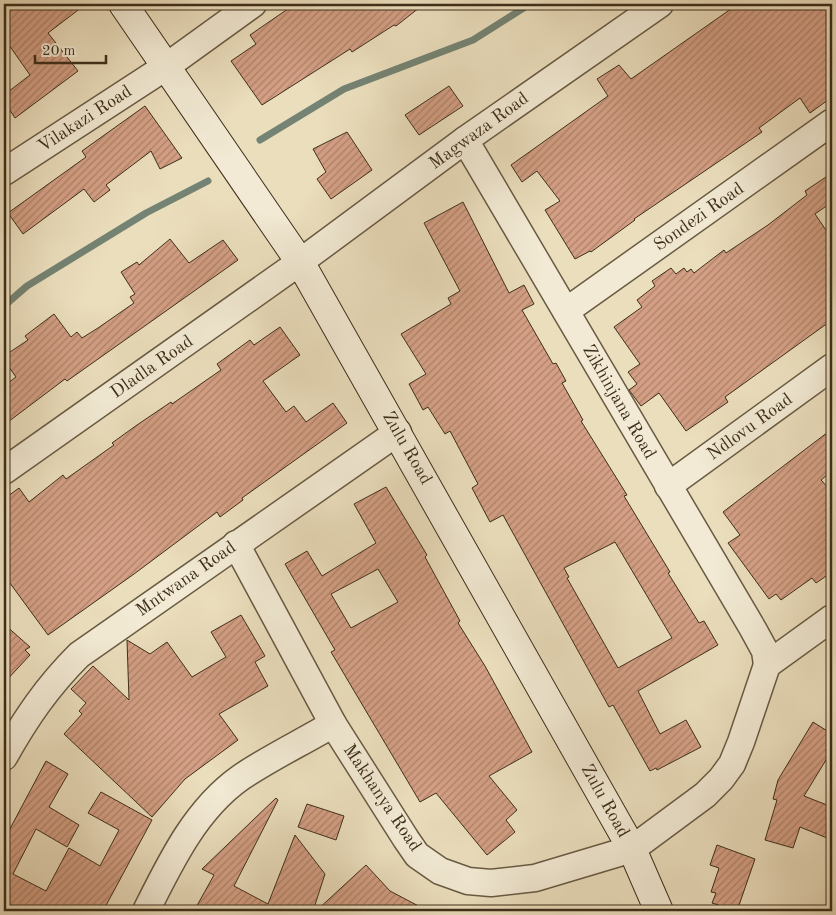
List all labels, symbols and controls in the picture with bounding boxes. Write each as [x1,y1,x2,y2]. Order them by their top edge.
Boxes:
scale bar [35,32,106,64]
text: 20 m [42,44,76,59]
street label: Vilakazi Road [35,82,135,156]
street label: Magwaza Road [426,89,532,173]
street label: Sondezi Road [651,179,747,255]
street label: Dladla Road [107,332,197,402]
street label: Zikhinjana Road [579,342,659,462]
street label: Ndlovu Road [704,390,796,464]
street label: Zulu Road [379,408,435,488]
street label: Mntwana Road [133,538,239,620]
street label: Makhanya Road [340,741,424,855]
street label: Zulu Road [578,761,632,841]

